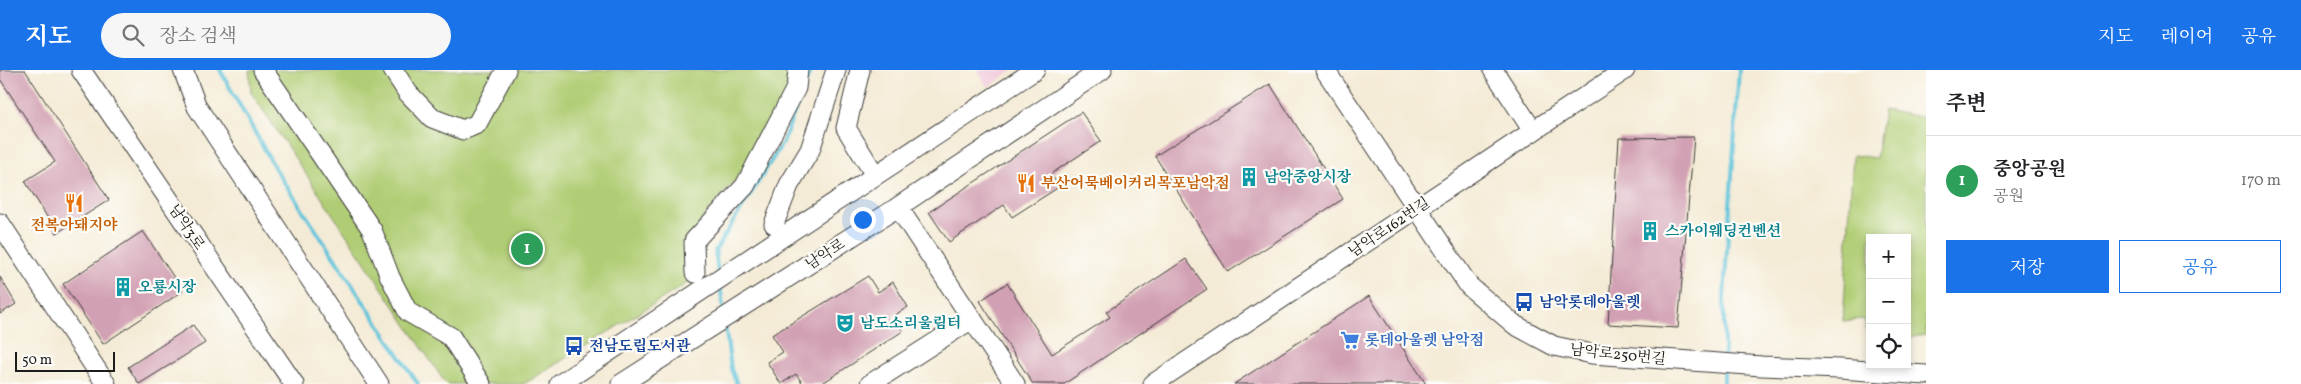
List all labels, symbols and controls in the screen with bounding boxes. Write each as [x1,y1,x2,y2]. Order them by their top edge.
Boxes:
search box [101,13,451,58]
text: 지도 [25,21,71,55]
icon: search [119,21,147,49]
text: 장소 검색 [159,24,237,50]
text: 지도 [2098,25,2133,50]
text: 레이어 [2161,25,2213,50]
text: 공유 [2241,25,2276,50]
text: 주변 [1946,90,1987,119]
text: 중앙공원 [1993,157,2066,183]
building icon: 남악중앙시장 [1238,166,1260,188]
place label: 남악중앙시장 [1264,168,1351,189]
text: 1 [1959,170,1965,192]
text: 170 m [2241,170,2281,192]
restaurant icon: 부산어묵베이커리목포남악점 [1015,172,1037,194]
place label: 부산어묵베이커리목포남악점 [1041,174,1229,195]
text: 공원 [1993,186,2024,208]
restaurant icon: 전복아돼지야 [63,192,85,214]
street label: 남악로162번길 [1345,193,1435,263]
street label: 남악3로 [163,201,209,255]
your location [850,207,876,233]
place label: 전복아돼지야 [31,216,118,237]
building icon: 스카이웨딩컨벤션 [1639,220,1661,242]
place label: 스카이웨딩컨벤션 [1665,222,1781,243]
pin: 1 [511,230,543,268]
street label: 남악로 [802,234,850,276]
map controls [1866,234,1911,369]
button: + [1866,234,1911,279]
button: 저장 [1946,240,2109,293]
button: 공유 [2119,240,2281,293]
building icon: 오룡시장 [112,276,134,298]
place label: 오룡시장 [138,278,196,299]
button: − [1866,279,1911,324]
bus stop icon: 남악롯데아울렛 [1513,291,1535,313]
place label: 남악롯데아울렛 [1539,293,1640,314]
theatre icon: 남도소리울림터 [834,312,856,334]
place label: 남도소리울림터 [860,314,961,335]
button: locate [1866,324,1911,369]
supermarket icon: 롯데아울렛 남악점 [1339,329,1361,351]
place label: 롯데아울렛 남악점 [1365,331,1484,352]
bus stop icon: 전남도립도서관 [563,335,585,357]
place label: 전남도립도서관 [589,337,691,358]
street label: 남악로250번길 [1569,340,1667,371]
scale bar [15,349,115,372]
text: 50 m [22,351,52,370]

